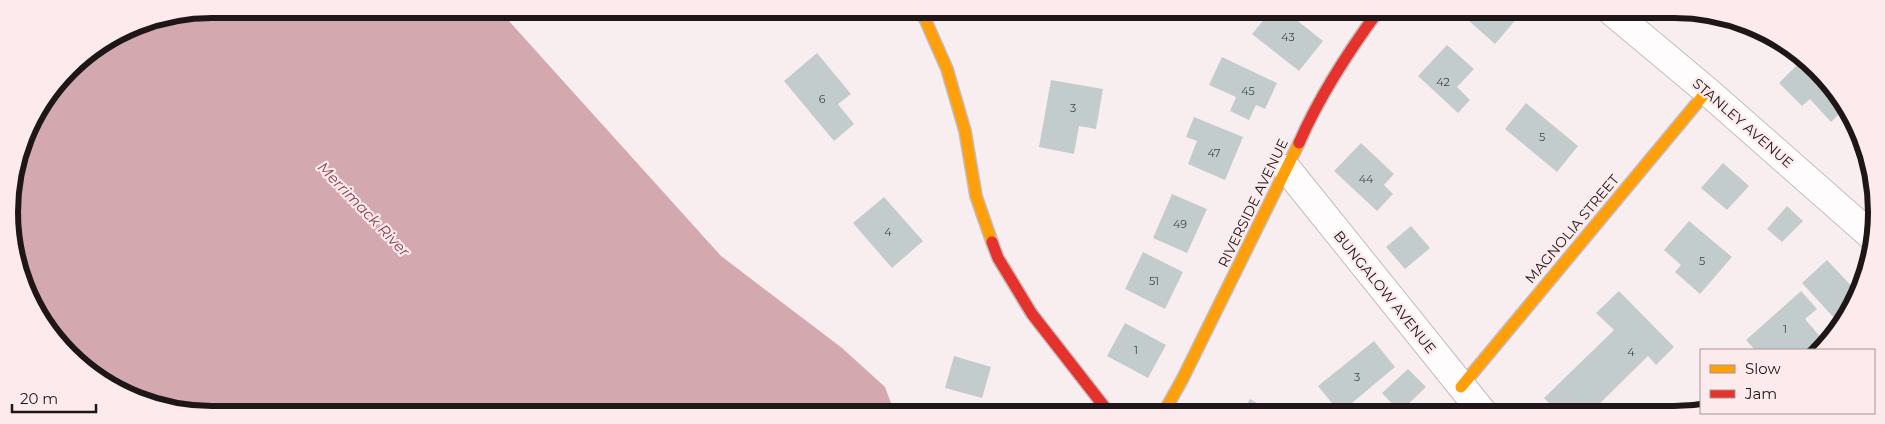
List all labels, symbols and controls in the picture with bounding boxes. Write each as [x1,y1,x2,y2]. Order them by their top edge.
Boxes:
house number: 43 [1281,30,1295,44]
street label: STANLEY AVENUE [1689,74,1797,172]
house number: 42 [1436,75,1450,89]
house number: 45 [1241,84,1255,98]
house number: 6 [819,92,826,106]
house number: 3 [1070,101,1076,115]
house number: 5 [1539,130,1545,144]
street label: RIVERSIDE AVENUE [1214,136,1292,270]
house number: 47 [1207,146,1221,160]
water label: Merrimack River [314,158,415,261]
street label: MAGNOLIA STREET [1521,171,1623,287]
house number: 44 [1359,172,1374,186]
house number: 49 [1173,217,1187,231]
house number: 4 [884,225,892,239]
street label: BUNGALOW AVENUE [1330,227,1440,357]
house number: 5 [1699,254,1705,268]
house number: 51 [1149,274,1159,288]
house number: 1 [1783,322,1787,336]
house number: 1 [1134,343,1138,357]
house number: 4 [1627,345,1635,359]
legend [1700,349,1875,414]
text: Slow [1745,359,1781,378]
house number: 3 [1354,370,1360,384]
scale bar [12,382,96,414]
text: Jam [1744,384,1777,403]
text: 20 m [20,389,58,408]

